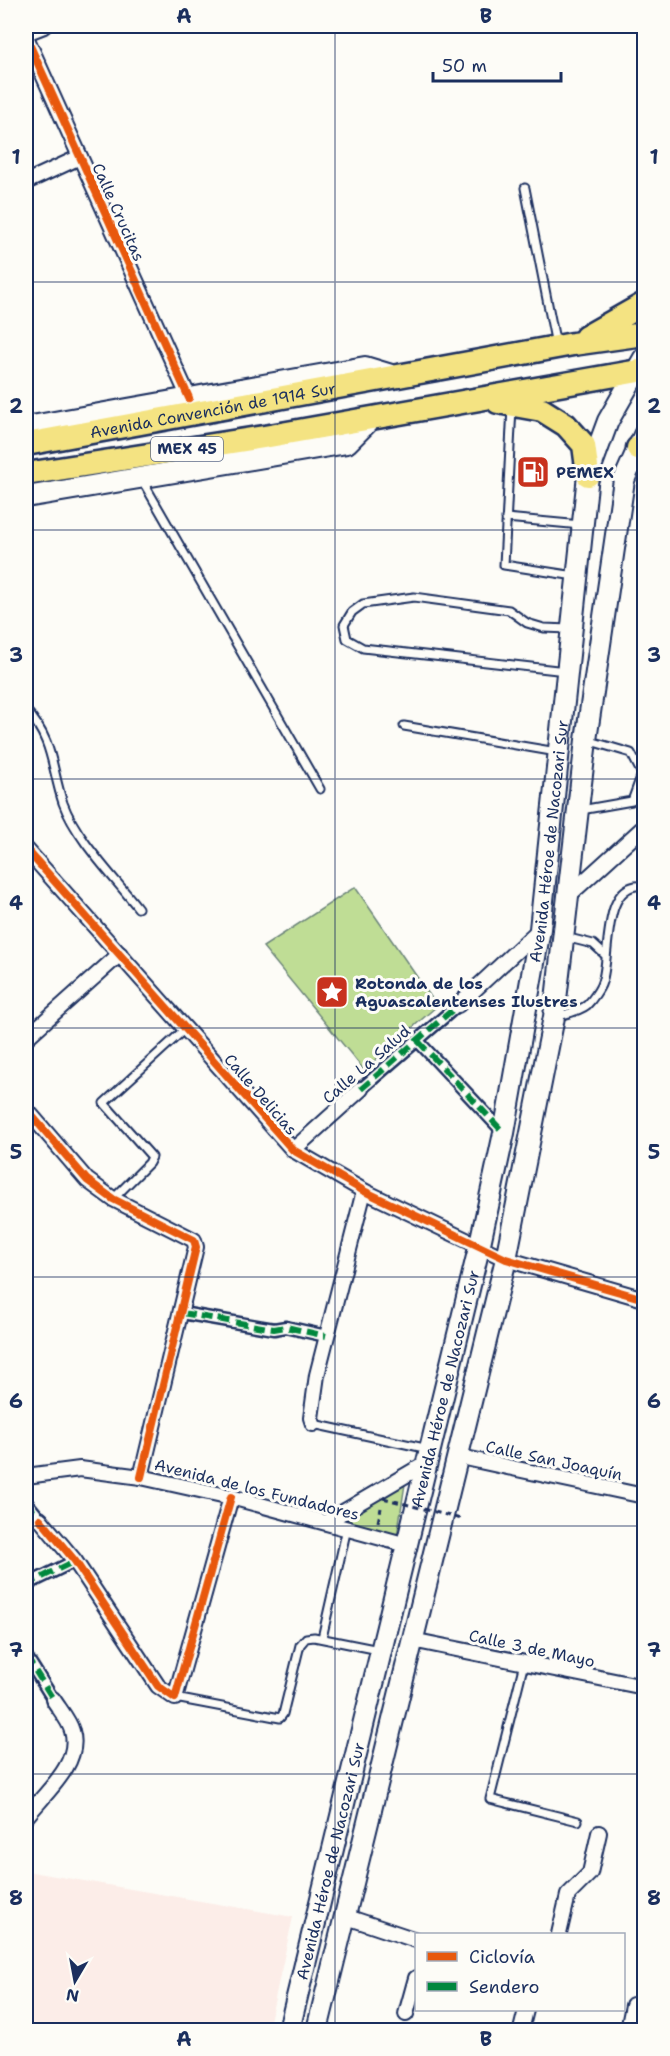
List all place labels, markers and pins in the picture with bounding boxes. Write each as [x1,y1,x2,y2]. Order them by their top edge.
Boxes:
fuel station icon: PEMEX [515,454,551,490]
place label: PEMEX [556,462,614,483]
place label: Rotonda de los Aguascalentenses Ilustres [355,973,578,1012]
place icon: Rotonda de los Aguascalentenses Ilustres [314,974,350,1010]

